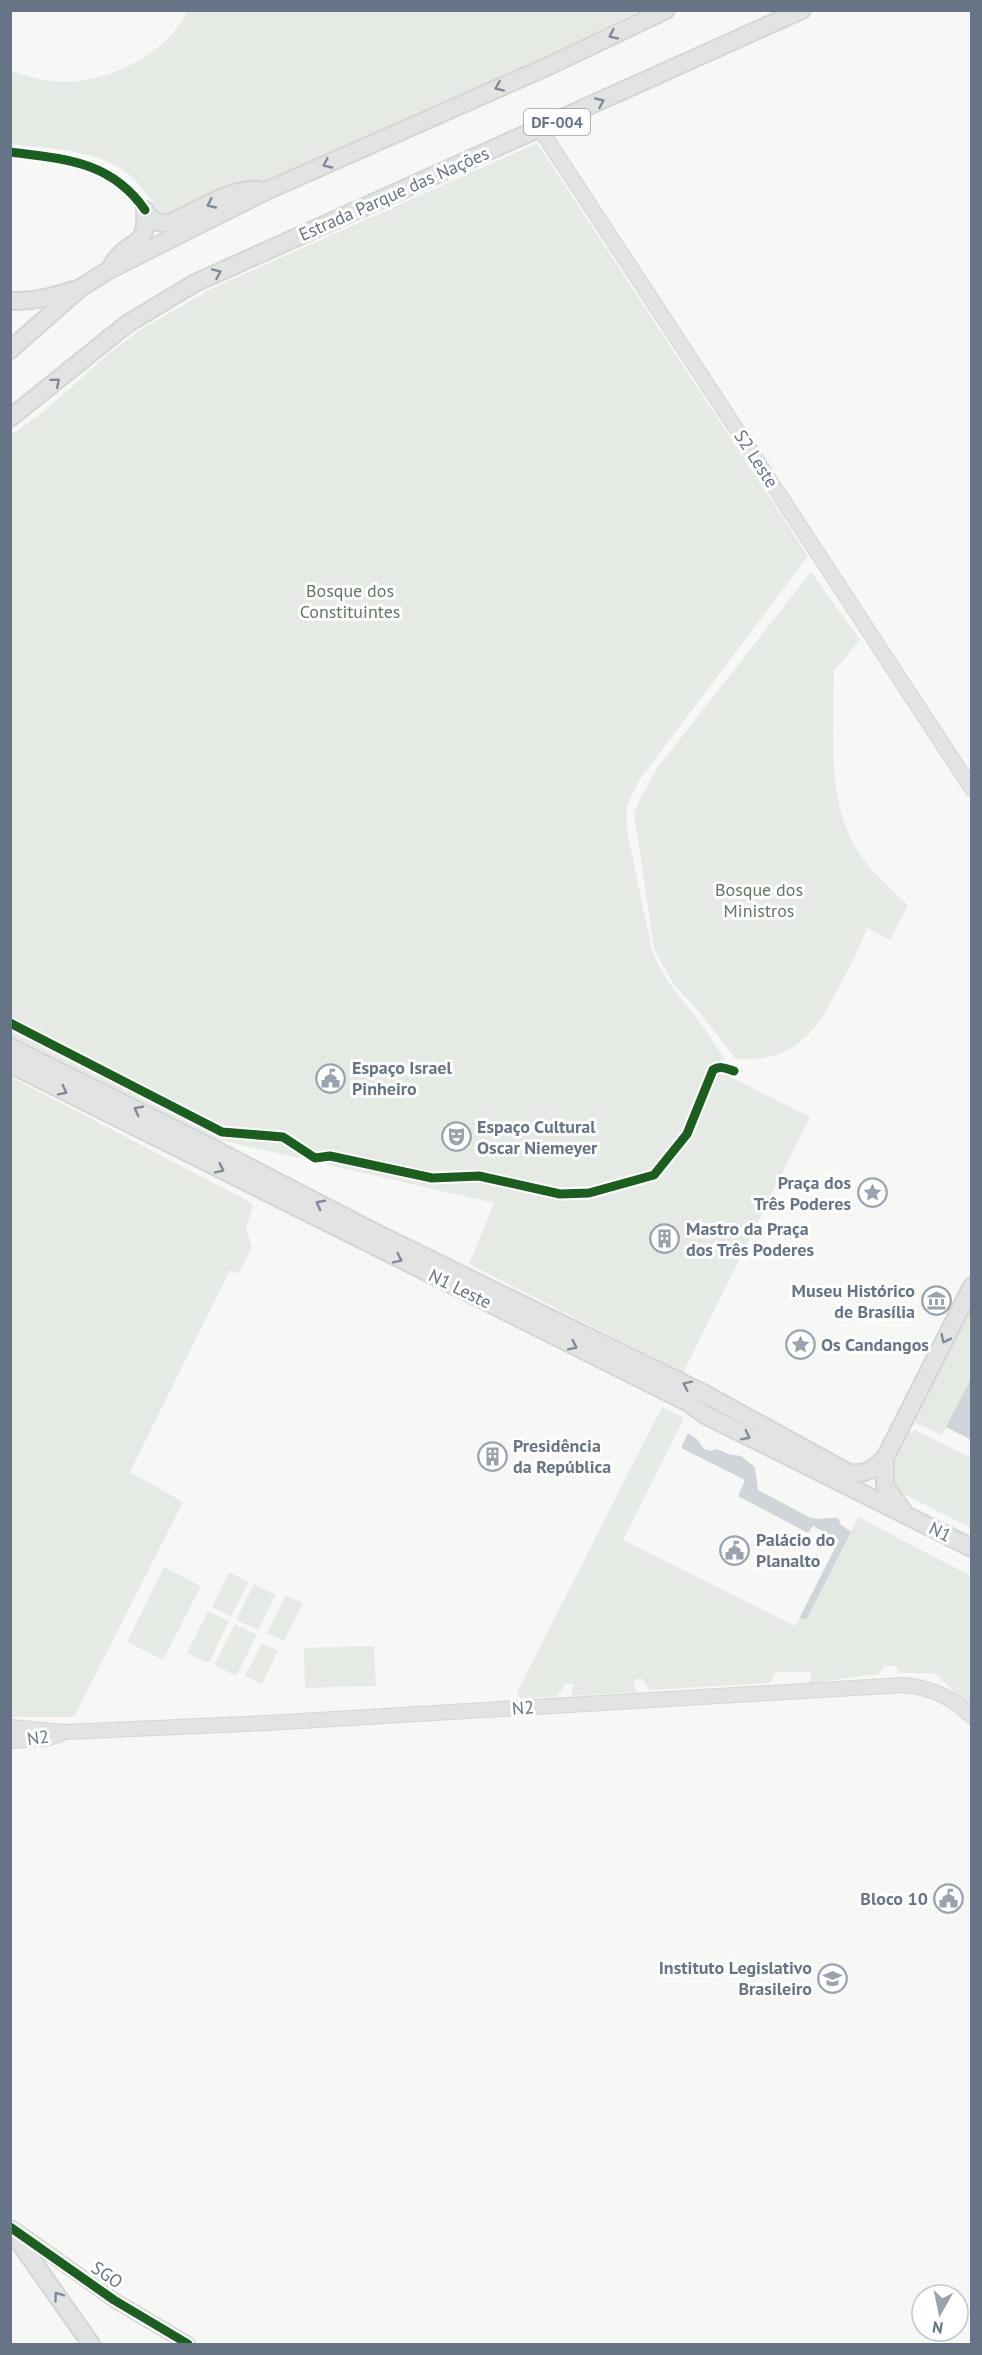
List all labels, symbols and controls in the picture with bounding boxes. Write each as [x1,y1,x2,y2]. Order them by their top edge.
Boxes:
one-way arrow [608,28,619,40]
one-way arrow [495,80,506,92]
one-way arrow [594,97,605,109]
road number: DF-004 [524,109,590,135]
street label: Estrada Parque das Nações [295,141,492,246]
one-way arrow [323,156,334,168]
one-way arrow [207,197,218,209]
one-way arrow [210,268,221,280]
one-way arrow [50,379,61,390]
street label: S2 Leste [729,426,784,492]
park label: Bosque dos Constituintes [300,579,400,623]
park label: Bosque dos Ministros [715,878,803,922]
place label: Espaço Israel Pinheiro [352,1056,452,1100]
public building icon: Espaço Israel Pinheiro [315,1062,347,1094]
one-way arrow [56,1083,67,1095]
one-way arrow [133,1106,144,1118]
place label: Espaço Cultural Oscar Niemeyer [477,1115,598,1159]
theatre icon: Espaço Cultural Oscar Niemeyer [440,1121,472,1153]
one-way arrow [213,1162,224,1174]
place label: Praça dos Três Poderes [754,1171,851,1215]
place icon: Praça dos Três Poderes [856,1177,888,1209]
one-way arrow [316,1200,326,1211]
place label: Mastro da Praça dos Três Poderes [686,1217,814,1261]
building icon: Mastro da Praça dos Três Poderes [649,1223,681,1255]
one-way arrow [392,1252,403,1263]
street label: N1 Leste [425,1264,495,1314]
place label: Museu Histórico de Brasília [792,1279,915,1323]
museum icon: Museu Histórico de Brasília [920,1285,952,1317]
place icon: Os Candangos [784,1329,816,1361]
one-way arrow [941,1332,952,1343]
place label: Os Candangos [821,1333,929,1356]
one-way arrow [567,1338,578,1350]
one-way arrow [682,1381,693,1393]
one-way arrow [739,1428,750,1440]
place label: Presidência da República [513,1434,611,1478]
building icon: Presidência da República [476,1440,508,1472]
street label: N1 [925,1516,955,1547]
place label: Palácio do Planalto [756,1528,835,1572]
public building icon: Palácio do Planalto [719,1534,751,1566]
street label: N2 [511,1695,535,1720]
street label: N2 [25,1725,50,1750]
public building icon: Bloco 10 [933,1883,965,1915]
place label: Bloco 10 [860,1887,928,1910]
place label: Instituto Legislativo Brasileiro [659,1956,812,2000]
school or university icon: Instituto Legislativo Brasileiro [817,1962,849,1994]
street label: SGO [87,2256,127,2293]
north arrow [910,2283,970,2343]
one-way arrow [54,2292,65,2303]
text: N [931,2317,944,2339]

